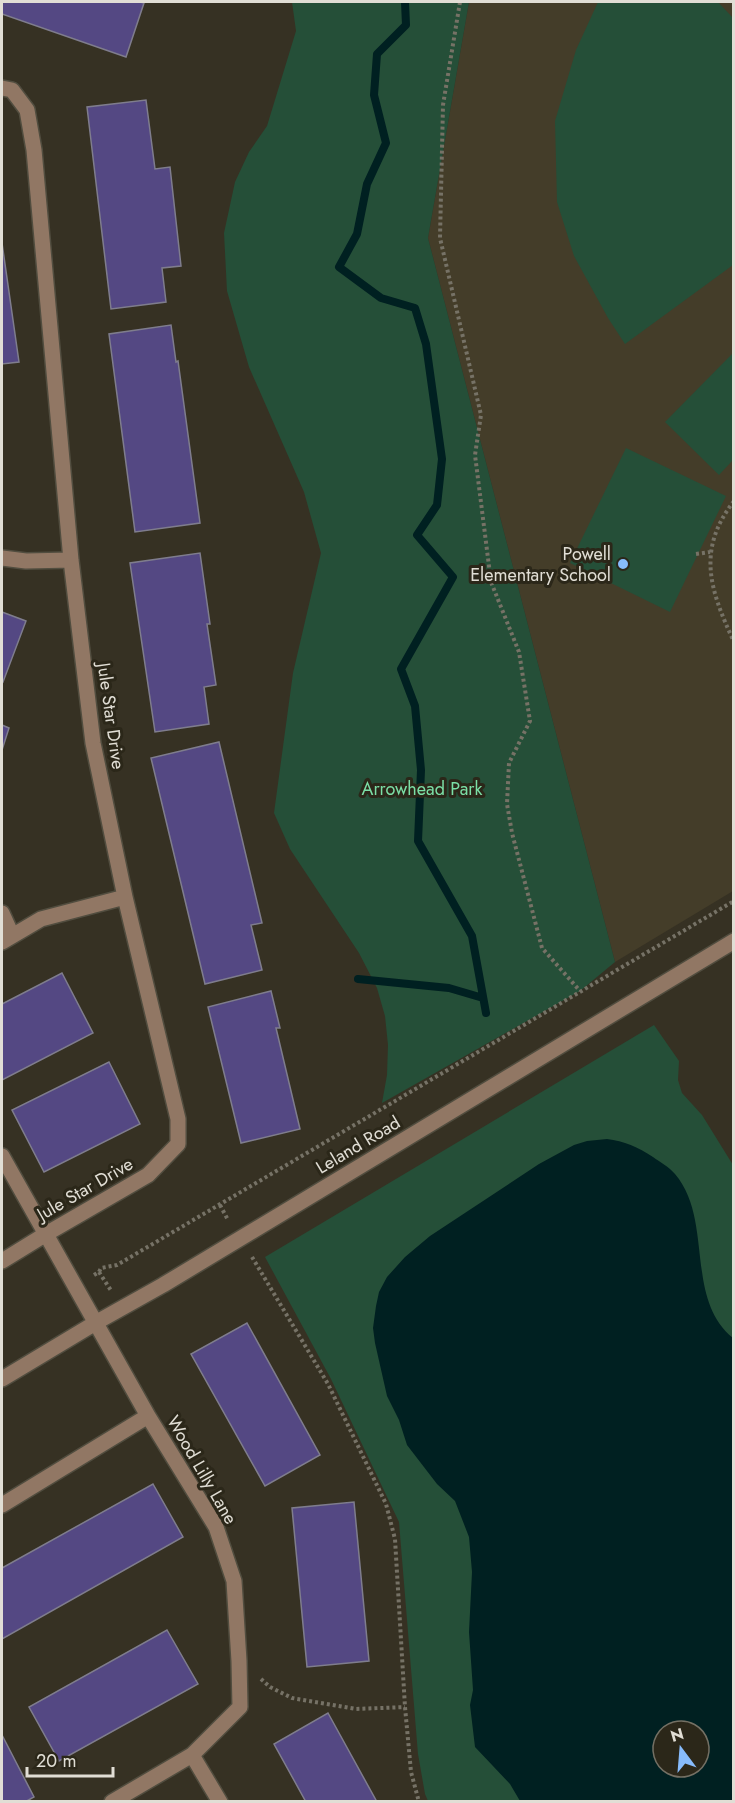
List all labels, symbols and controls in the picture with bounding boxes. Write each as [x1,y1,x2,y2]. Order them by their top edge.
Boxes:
place label: Powell Elementary School [470,541,611,588]
marker: Powell Elementary School [616,557,630,571]
street label: Jule Star Drive [90,659,131,771]
park label: Arrowhead Park [362,776,483,802]
street label: Leland Road [311,1110,405,1180]
street label: Jule Star Drive [30,1151,138,1228]
street label: Wood Lilly Lane [160,1411,244,1529]
north arrow [651,1719,711,1779]
text: N [668,1722,686,1748]
scale bar [27,1740,112,1778]
text: 20 m [36,1748,76,1774]

